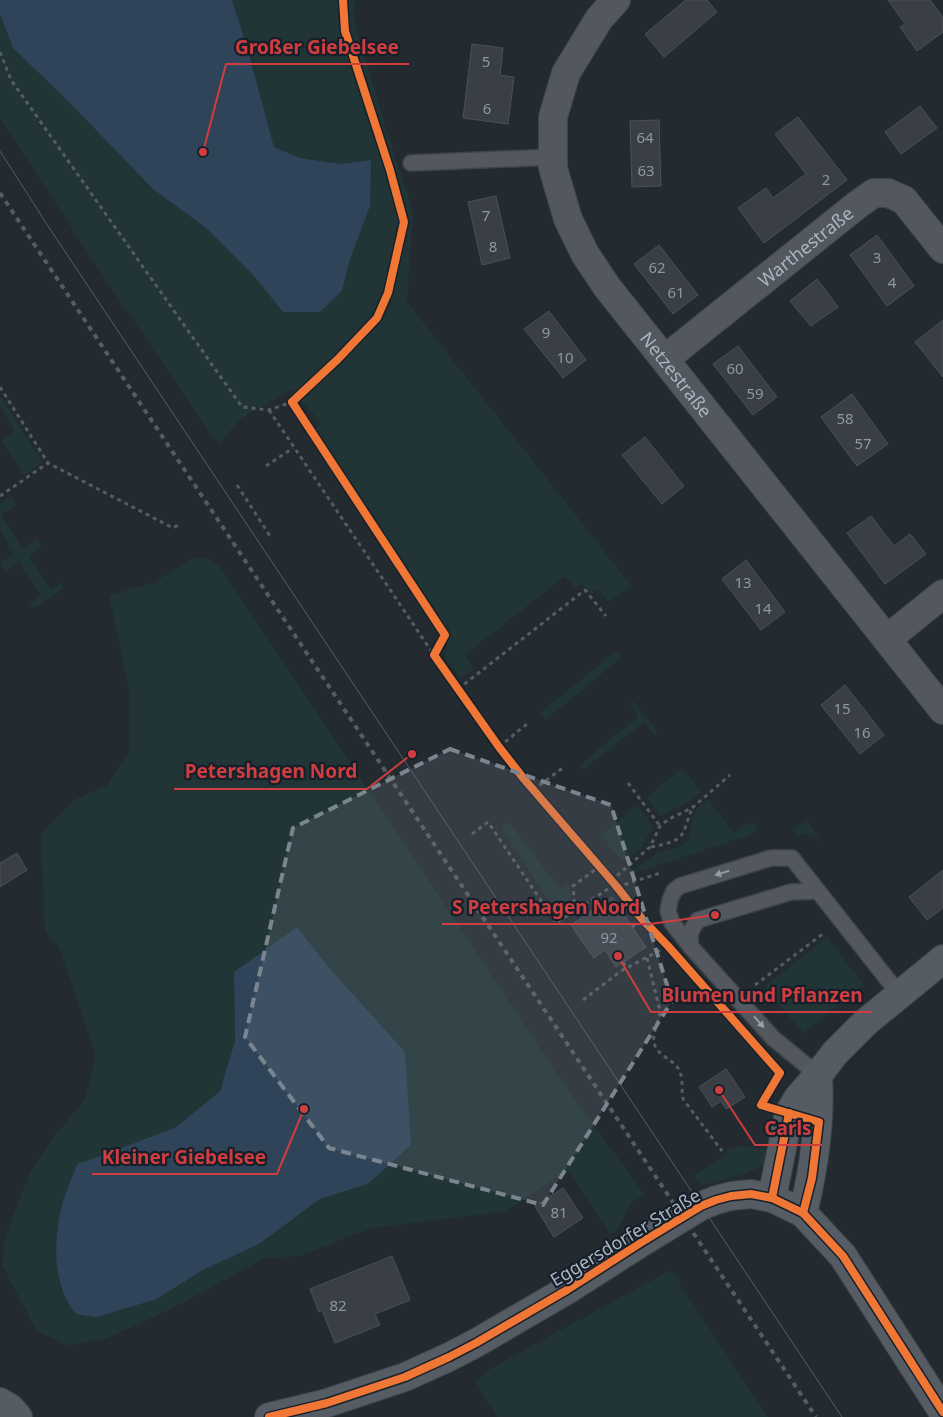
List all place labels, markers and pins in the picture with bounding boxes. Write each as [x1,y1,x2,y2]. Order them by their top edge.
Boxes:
callout: Großer Giebelsee [226,30,409,64]
callout: Petershagen Nord [174,755,367,789]
callout: S Petershagen Nord [442,890,650,924]
callout: Blumen und Pflanzen [651,978,872,1012]
callout: Carls [755,1111,822,1145]
callout: Kleiner Giebelsee [92,1140,277,1174]

